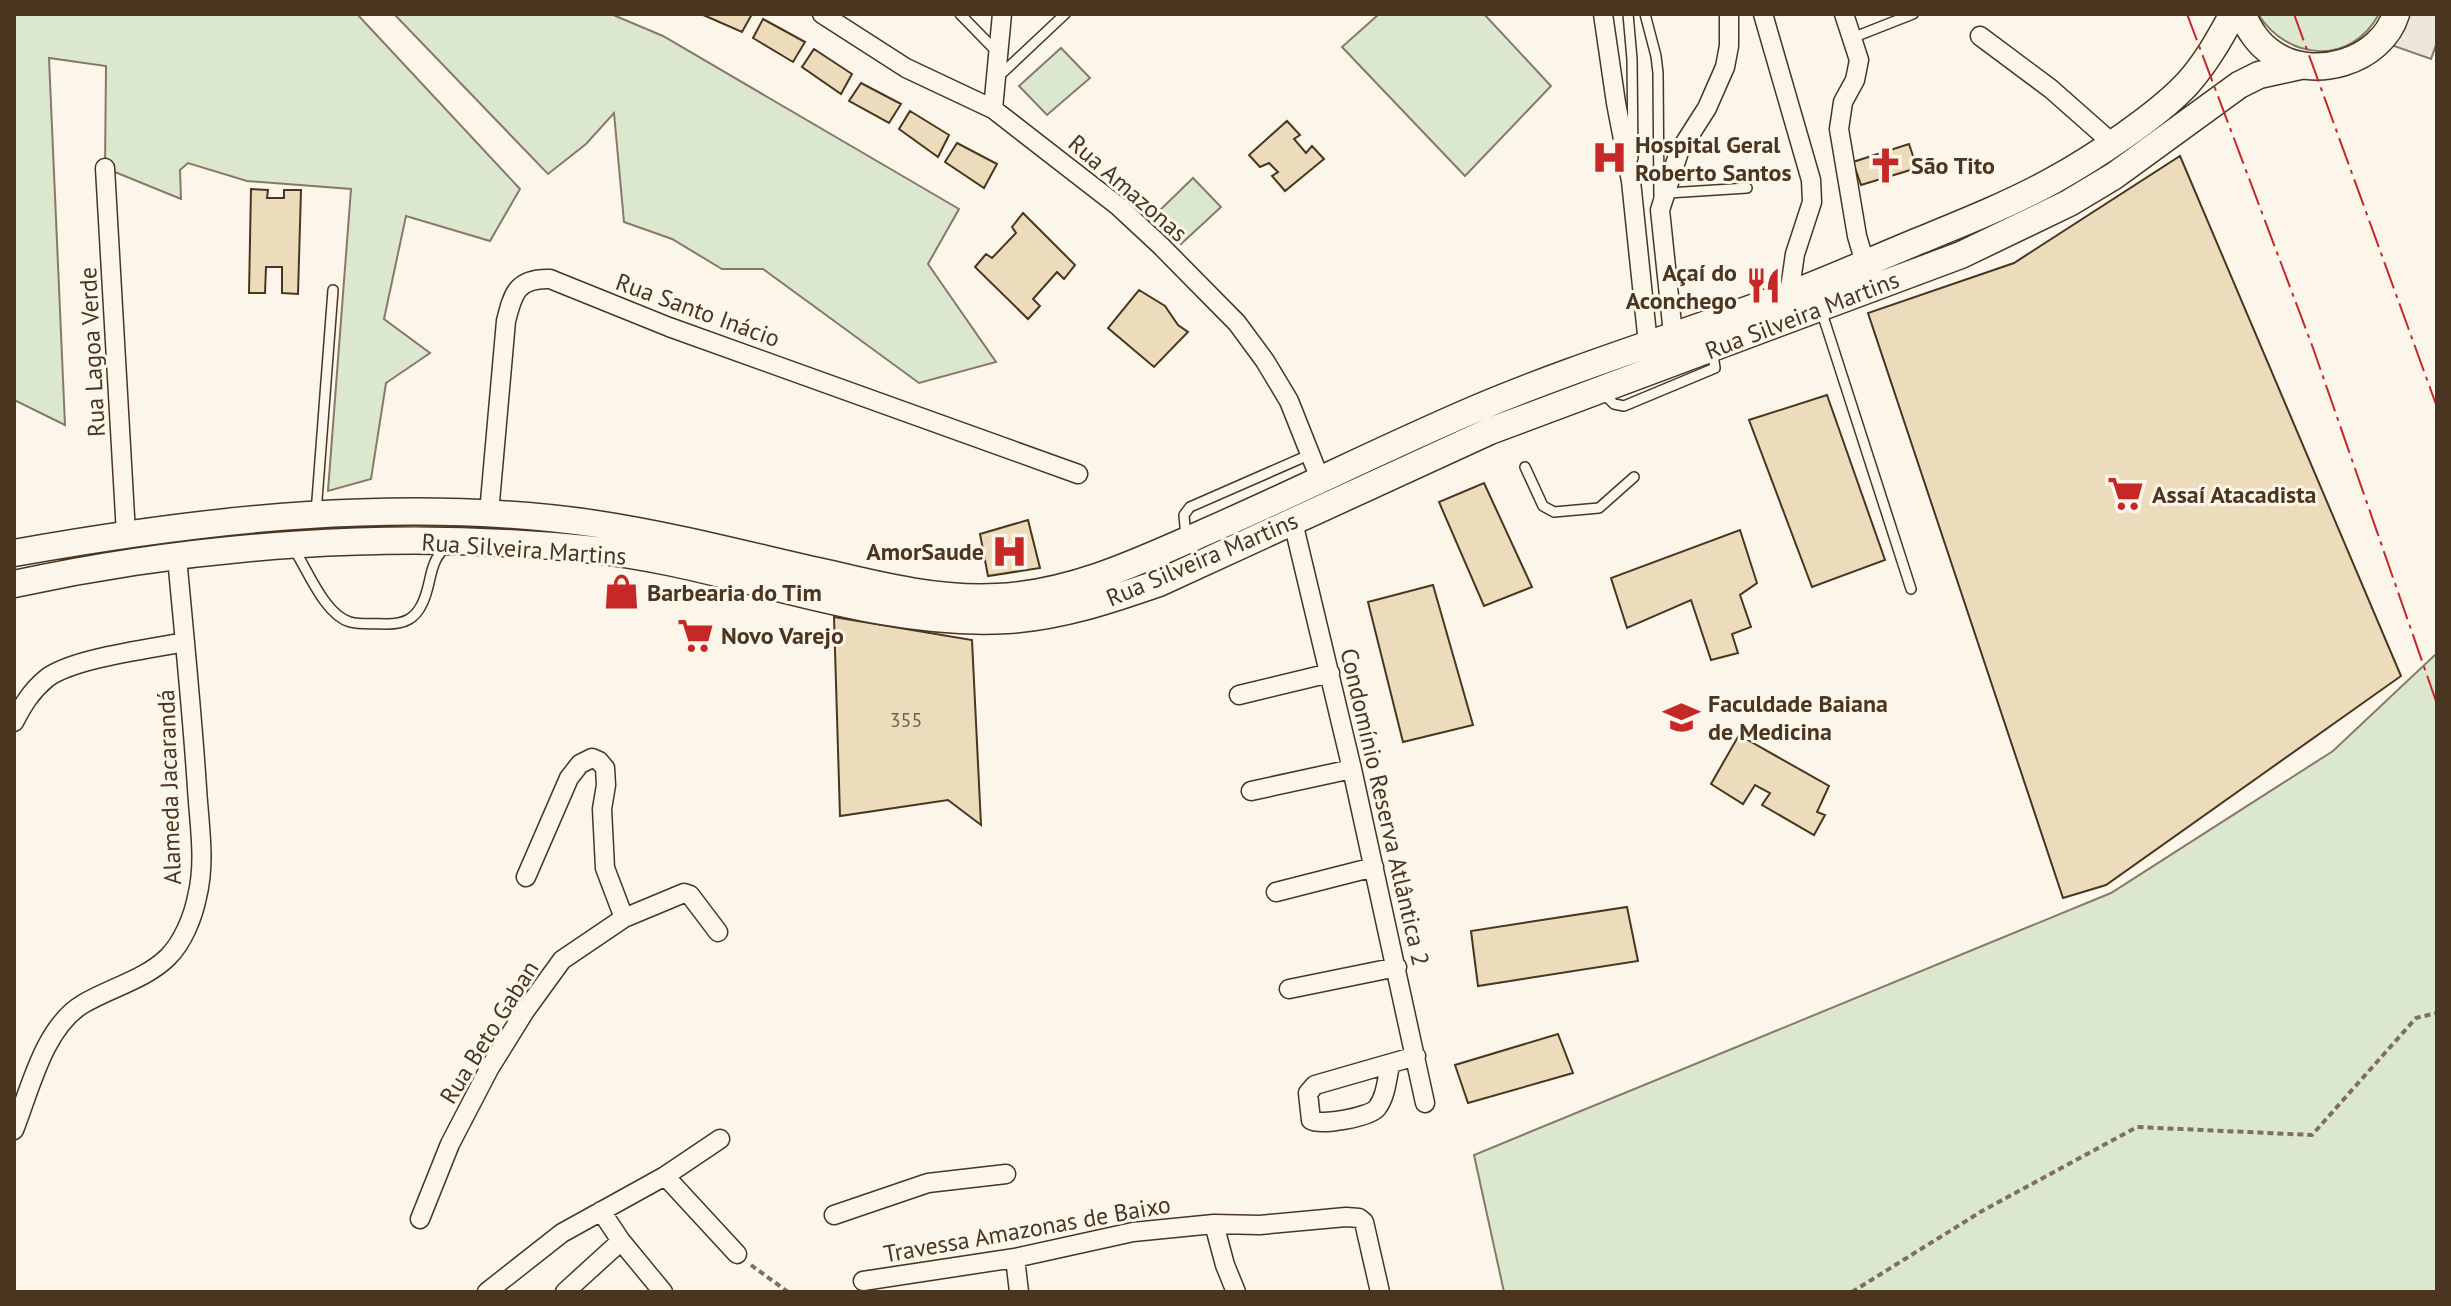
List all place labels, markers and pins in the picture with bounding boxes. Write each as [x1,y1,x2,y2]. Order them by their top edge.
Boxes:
place label: Hospital Geral Roberto Santos [1635,129,1792,188]
hospital icon: Hospital Geral Roberto Santos [1590,139,1628,177]
church icon: São Tito [1866,146,1904,184]
place label: São Tito [1911,150,1995,181]
place label: Açaí do Aconchego [1626,257,1737,316]
restaurant icon: Açaí do Aconchego [1744,267,1782,305]
supermarket icon: Assaí Atacadista [2107,475,2145,513]
place label: Assaí Atacadista [2152,479,2317,510]
hospital icon: AmorSaude [991,532,1029,570]
place label: AmorSaude [866,536,984,567]
shop icon: Barbearia do Tim [602,573,640,611]
place label: Barbearia do Tim [647,577,822,608]
supermarket icon: Novo Varejo [676,616,714,654]
place label: Novo Varejo [721,620,844,651]
place label: Faculdade Baiana de Medicina [1708,688,1888,747]
school or university icon: Faculdade Baiana de Medicina [1663,698,1701,736]

